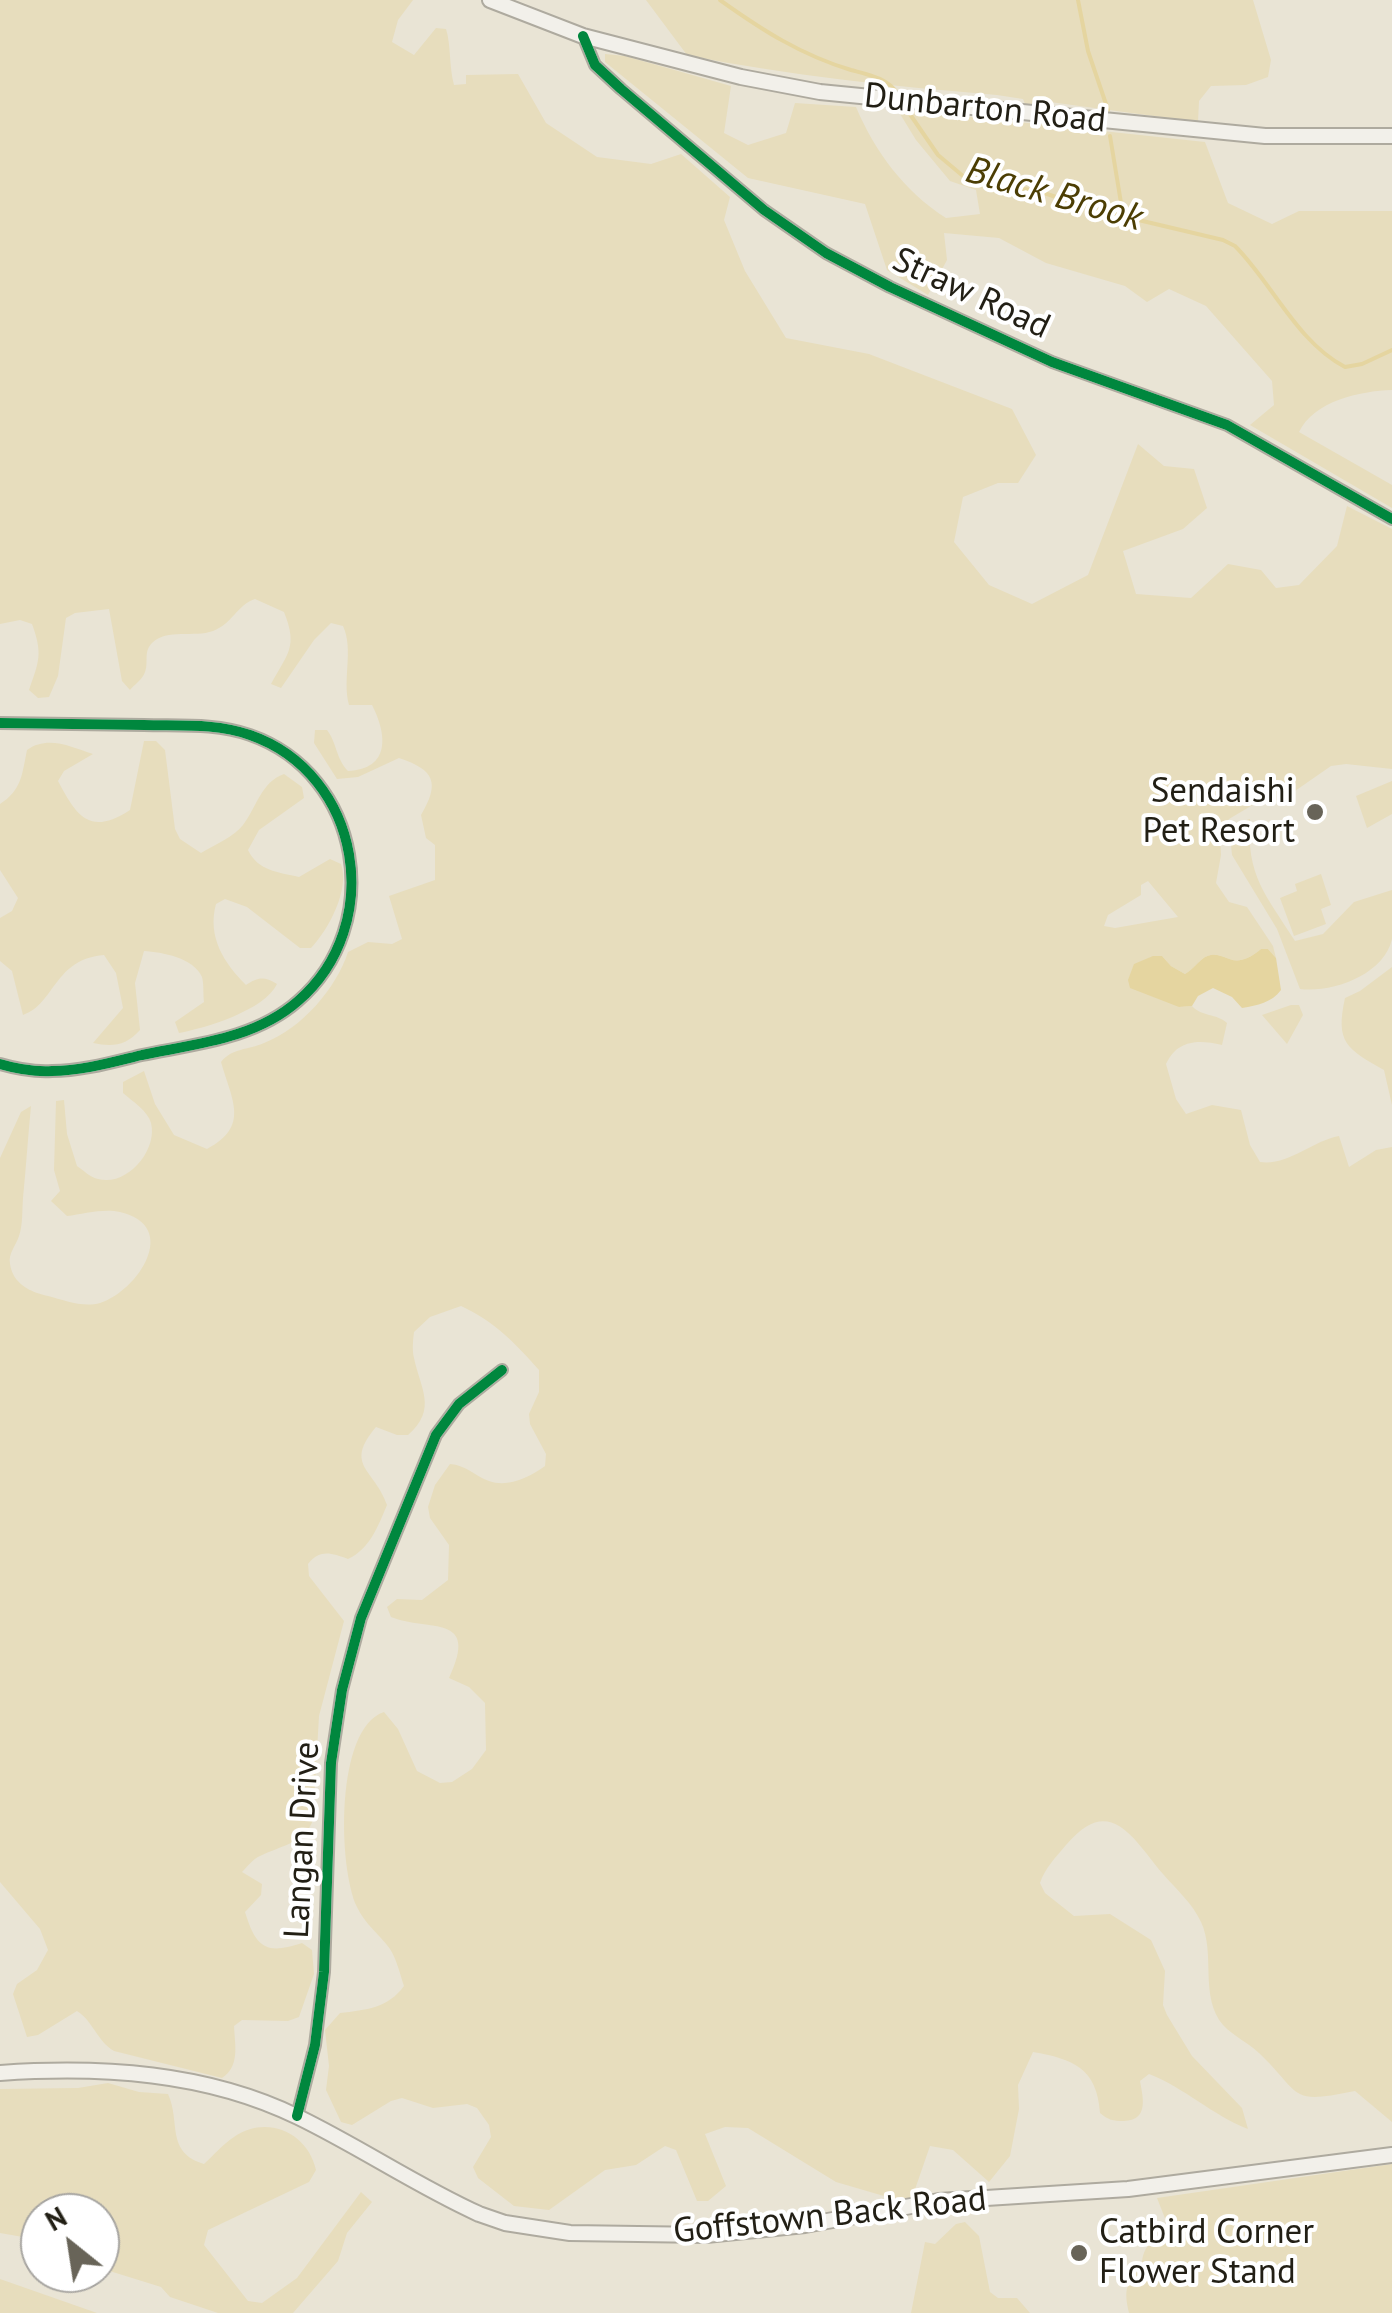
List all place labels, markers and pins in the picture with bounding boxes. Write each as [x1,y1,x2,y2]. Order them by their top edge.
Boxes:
place label: Sendaishi Pet Resort [1142,771,1295,853]
marker: Sendaishi Pet Resort [1304,801,1326,823]
place label: Catbird Corner Flower Stand [1099,2212,1314,2294]
marker: Catbird Corner Flower Stand [1068,2242,1090,2264]

